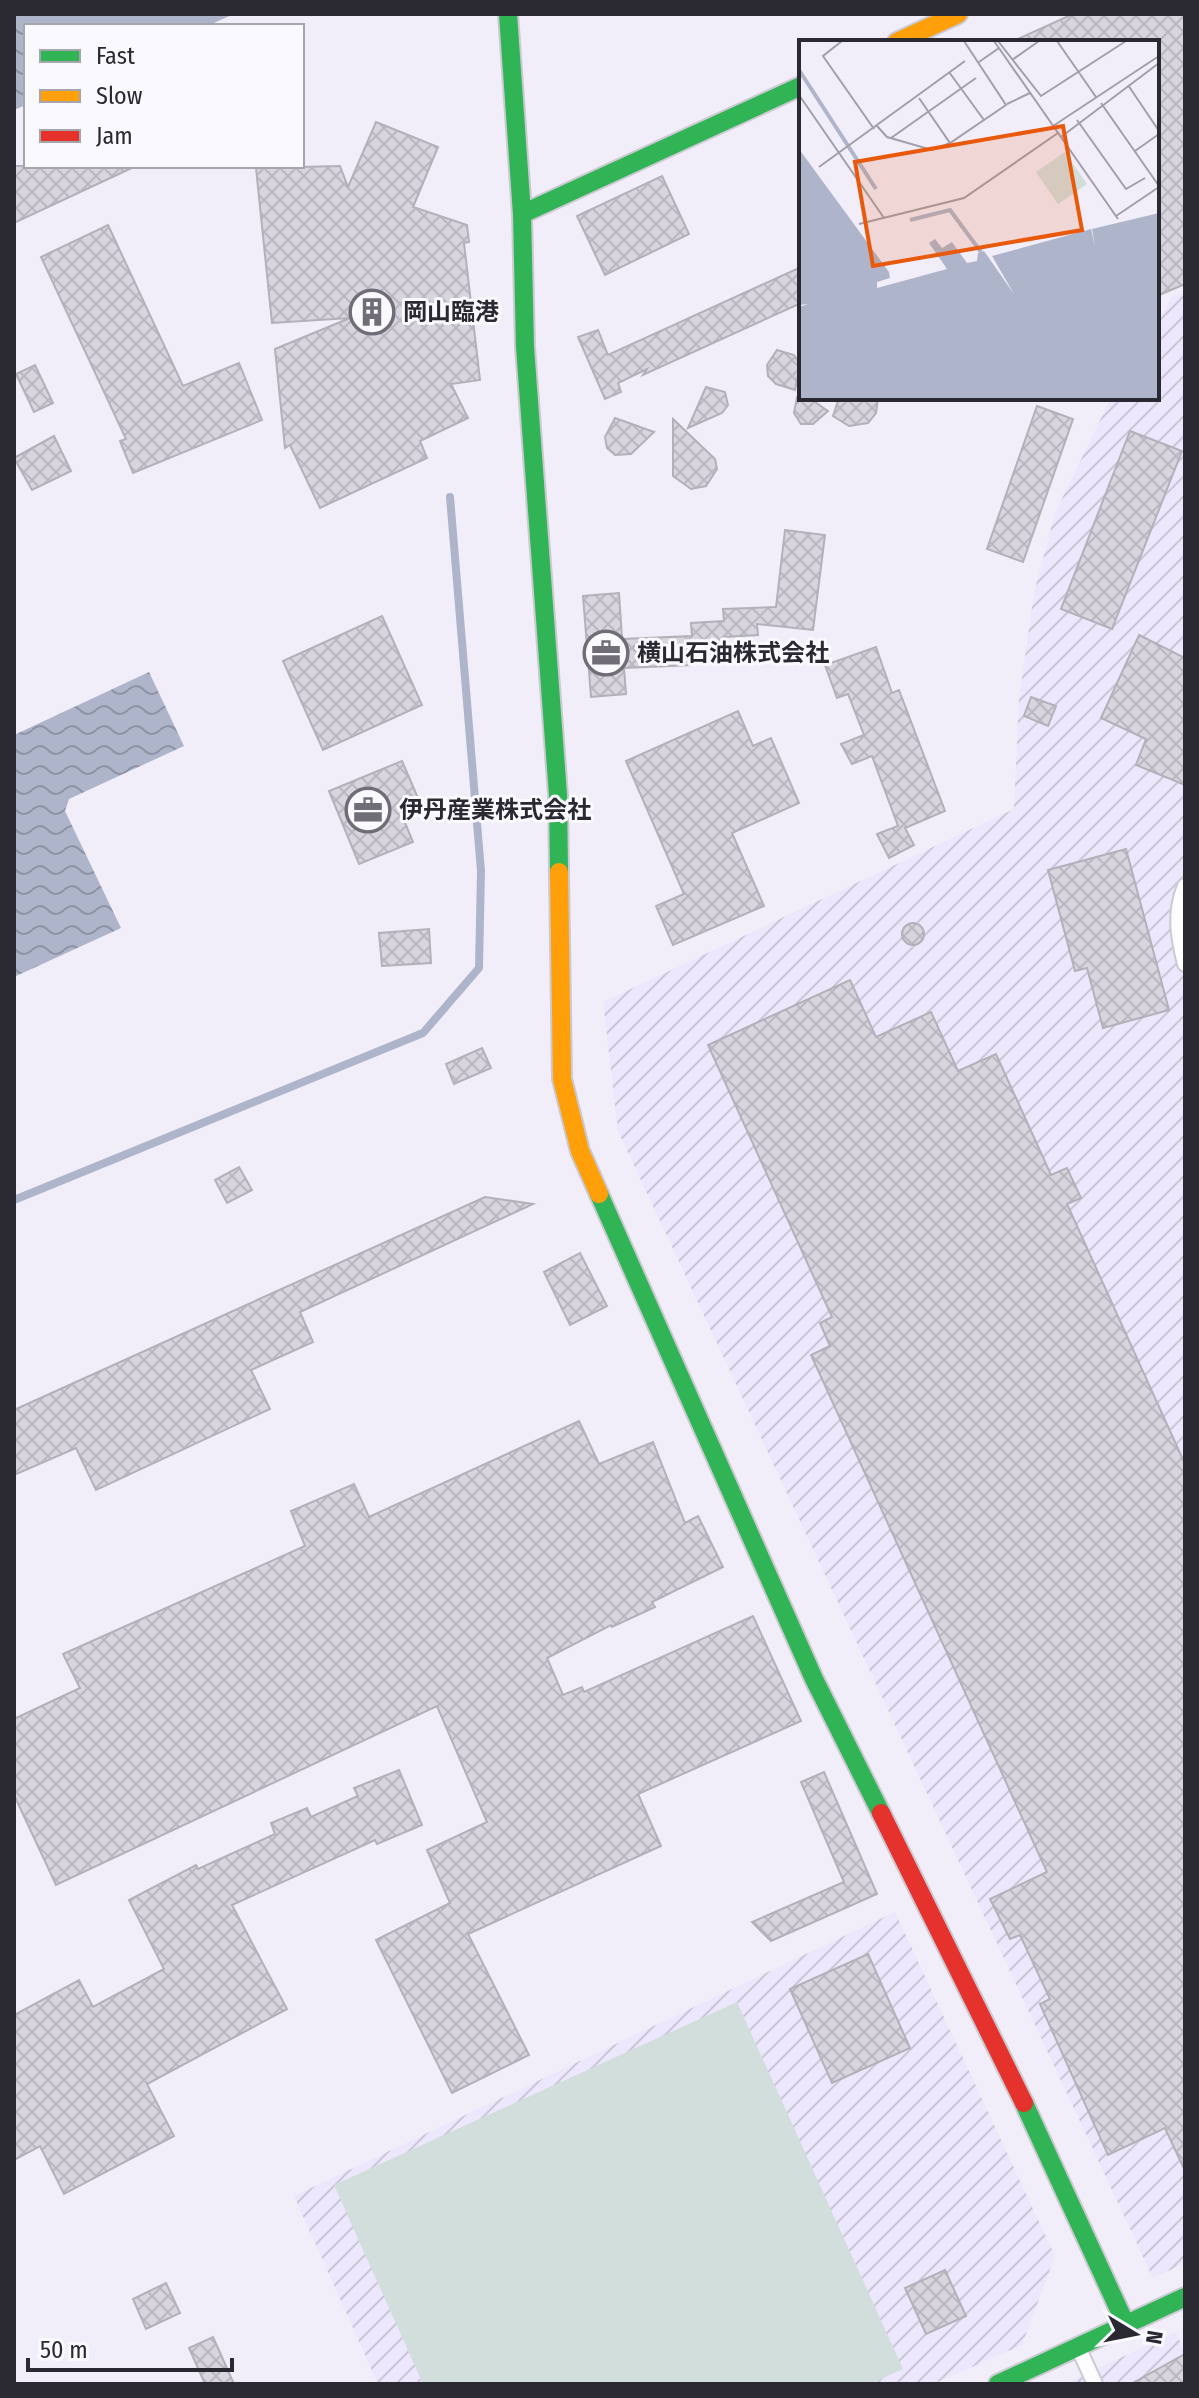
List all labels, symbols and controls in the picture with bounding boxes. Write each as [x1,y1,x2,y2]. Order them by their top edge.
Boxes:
legend [24,24,304,168]
inset map [799,40,1159,400]
text: Fast [96,42,135,70]
text: Slow [96,82,143,110]
text: Jam [96,122,133,150]
building icon: 岡山臨港 [348,288,396,336]
place label: 岡山臨港 [403,298,499,326]
office icon: 横山石油株式会社 [582,629,630,677]
place label: 横山石油株式会社 [637,639,829,667]
office icon: 伊丹産業株式会社 [344,786,392,834]
place label: 伊丹産業株式会社 [399,796,591,824]
north arrow [1095,2294,1175,2374]
scale bar [28,2322,232,2372]
text: N [1140,2329,1169,2346]
text: 50 m [40,2336,88,2364]

